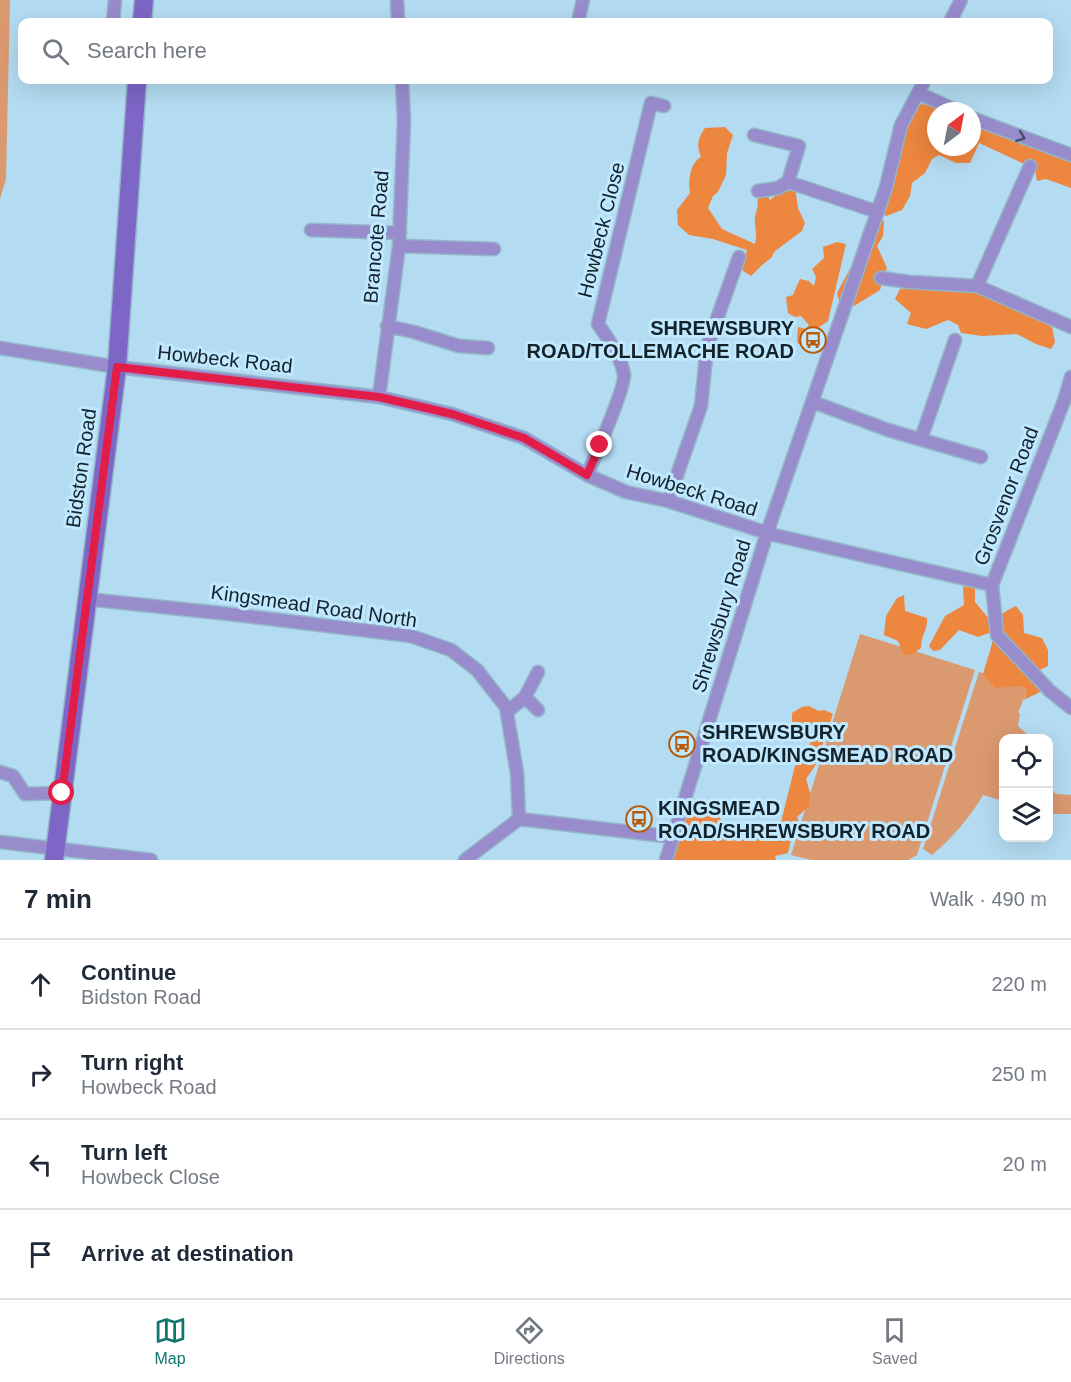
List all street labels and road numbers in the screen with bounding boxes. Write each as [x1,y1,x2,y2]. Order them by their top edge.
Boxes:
street label: Howbeck Close [574,160,628,300]
street label: Brancote Road [359,170,393,304]
street label: Howbeck Road [156,341,294,377]
street label: Bidston Road [62,407,100,529]
street label: Grosvenor Road [969,424,1043,568]
street label: Howbeck Road [624,460,760,520]
street label: Shrewsbury Road [687,537,755,695]
street label: Kingsmead Road North [210,581,418,631]

